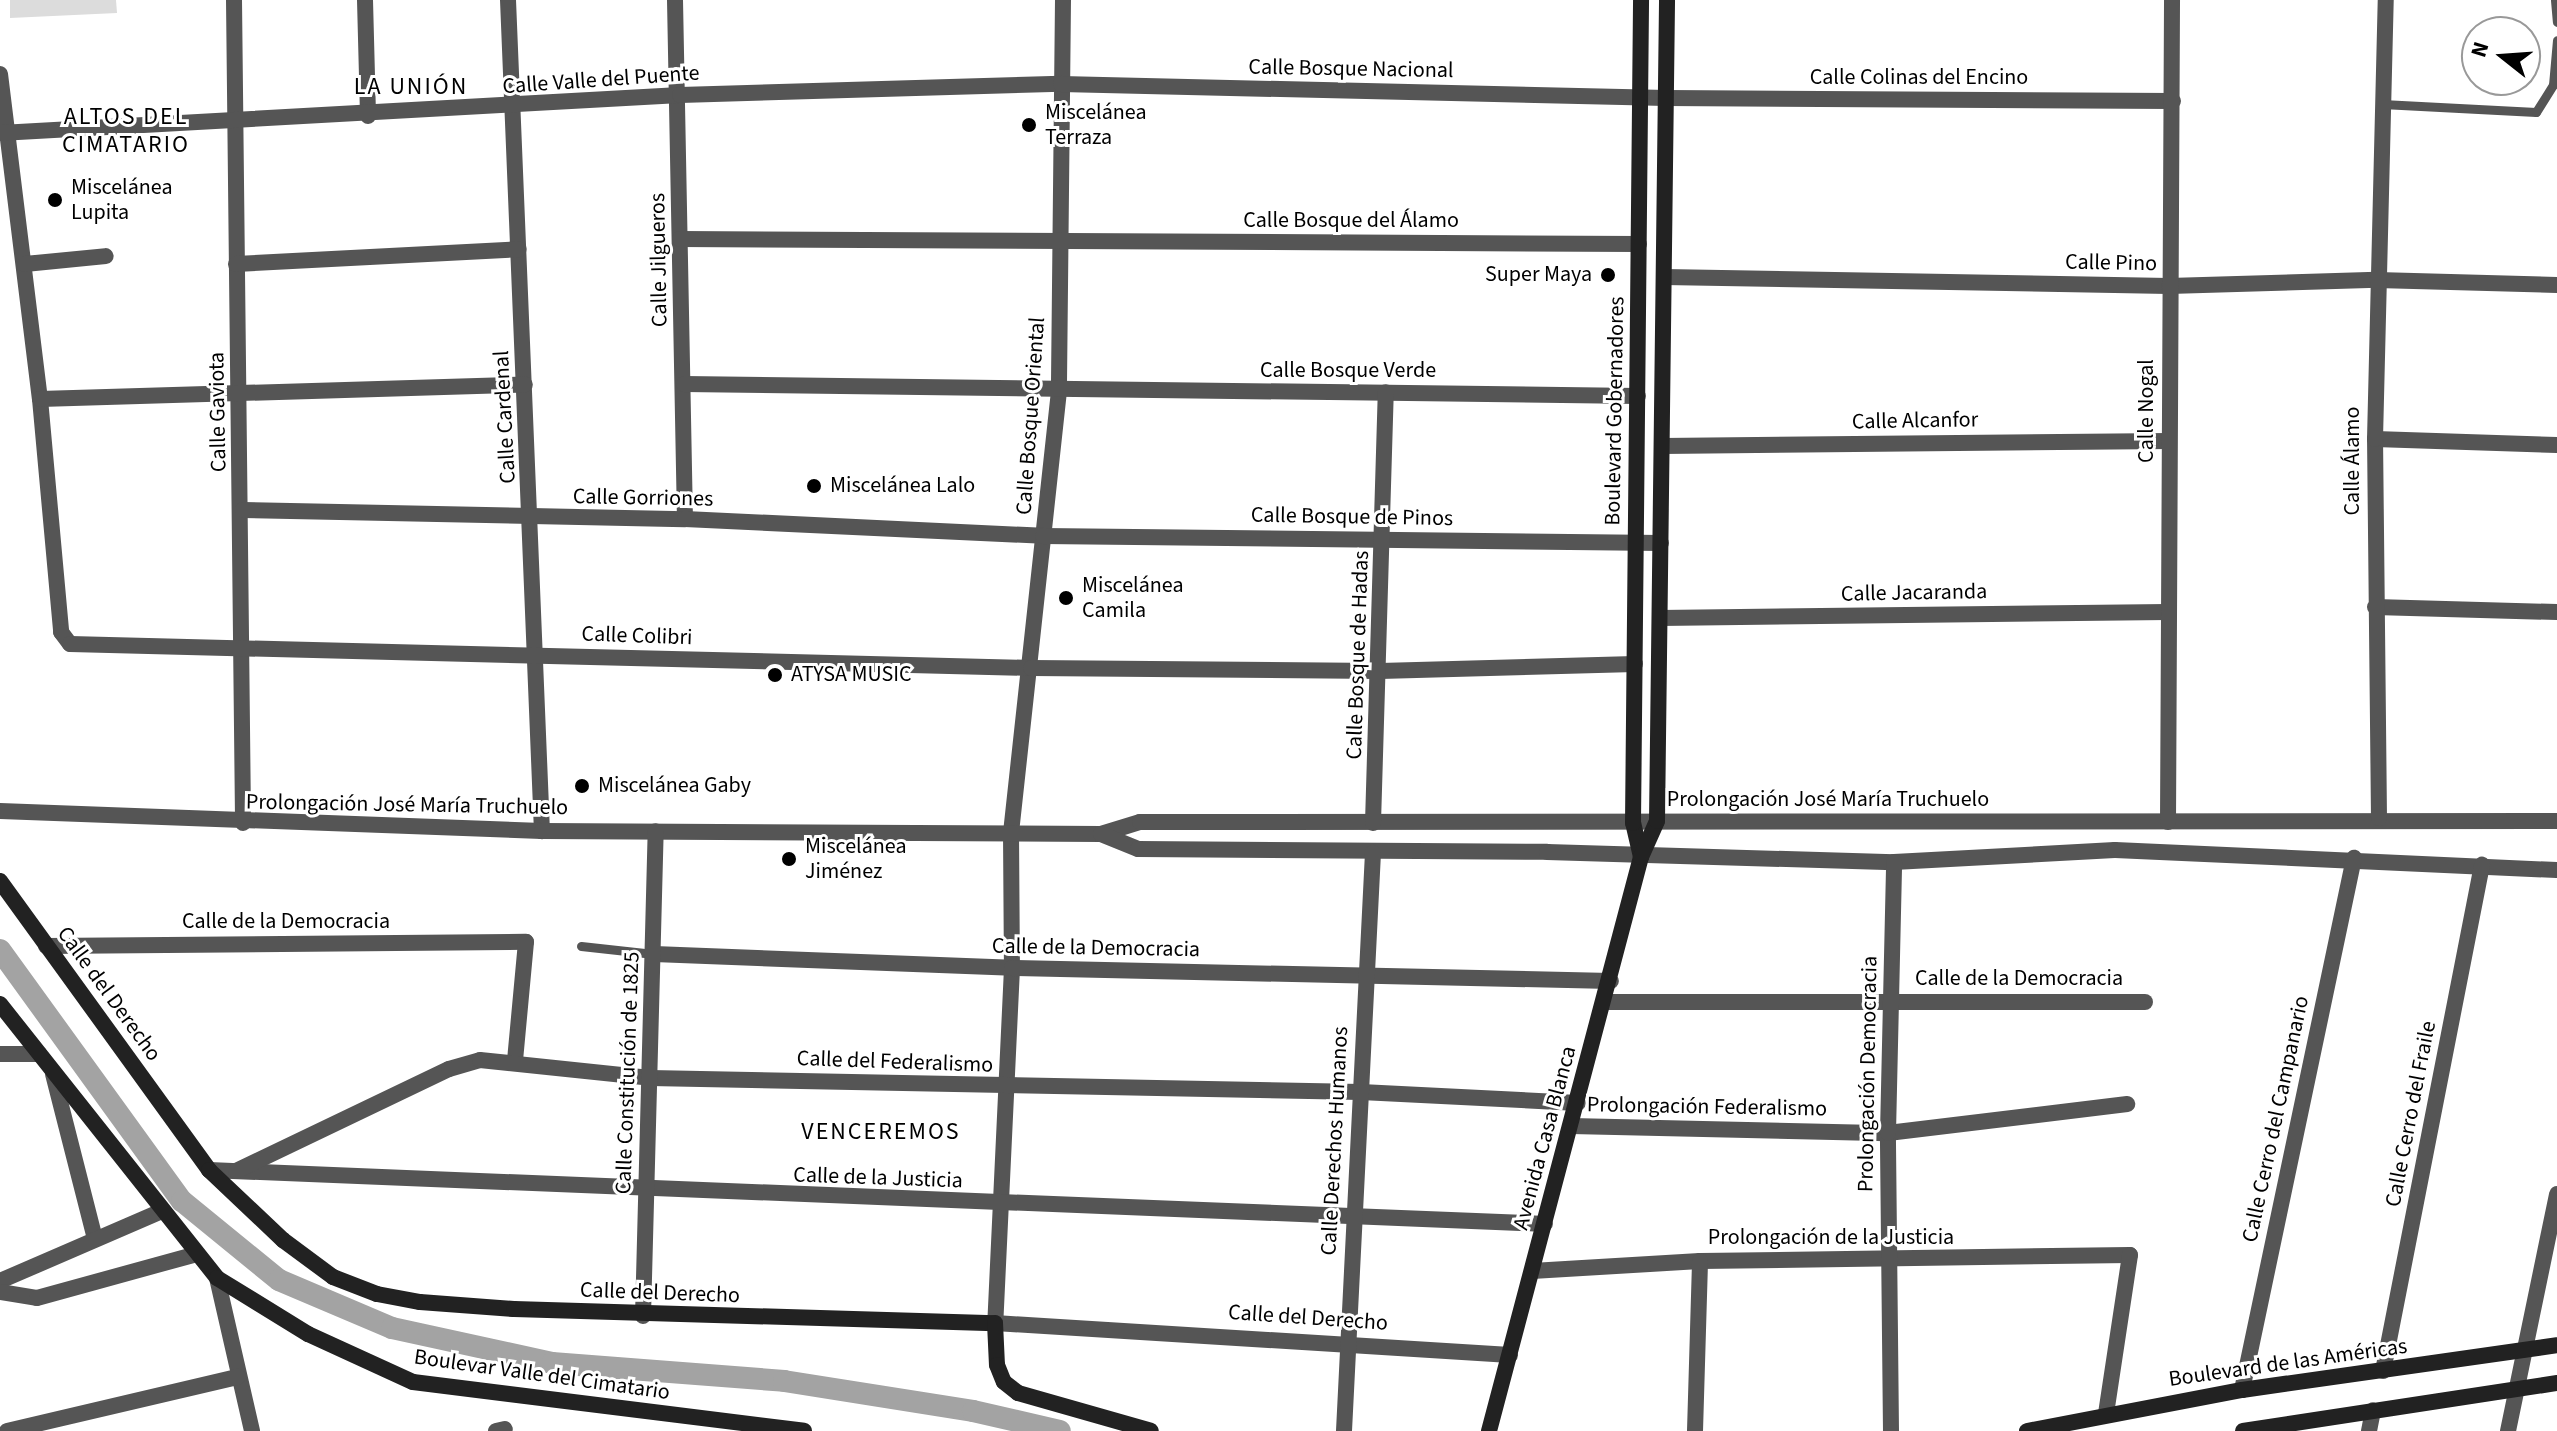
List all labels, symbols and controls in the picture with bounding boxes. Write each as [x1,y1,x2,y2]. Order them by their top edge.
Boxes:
north arrow [2461,16,2541,96]
text: N [2463,38,2497,61]
street label: Calle Bosque Nacional [1248,54,1454,84]
street label: Calle Valle del Puente [502,60,700,100]
street label: Calle Colinas del Encino [1810,65,2028,91]
district label: LA UNIÓN [354,73,468,101]
place label: Miscelánea Terraza [1045,99,1147,150]
district label: ALTOS DEL CIMATARIO [62,103,190,159]
marker: Miscelánea Terraza [1020,116,1038,134]
place label: Miscelánea Lupita [71,174,173,226]
marker: Miscelánea Lupita [46,191,64,209]
street label: Calle Jilgueros [645,193,673,327]
street label: Calle Bosque del Álamo [1243,208,1459,234]
street label: Calle Pino [2065,249,2157,277]
place label: Super Maya [1485,262,1592,288]
marker: Super Maya [1599,266,1617,284]
street label: Boulevard Gobernadores [1600,296,1630,526]
street label: Calle Bosque Oriental [1011,316,1051,516]
street label: Calle Cardenal [488,350,522,484]
street label: Calle Gaviota [204,352,232,472]
street label: Calle Bosque Verde [1260,358,1436,384]
street label: Calle Nogal [2134,359,2160,463]
street label: Calle Álamo [2340,406,2366,516]
street label: Calle Alcanfor [1852,407,1978,435]
place label: Miscelánea Lalo [830,473,975,499]
marker: Miscelánea Lalo [805,477,823,495]
street label: Calle Gorriones [573,484,713,512]
street label: Calle Bosque de Pinos [1251,502,1453,532]
street label: Calle Bosque de Hadas [1341,550,1375,760]
place label: Miscelánea Camila [1082,572,1184,624]
street label: Calle Jacaranda [1841,579,1987,607]
marker: Miscelánea Camila [1057,589,1075,607]
street label: Calle Colibri [581,621,693,651]
place label: ATYSA MUSIC [791,662,912,688]
marker: ATYSA MUSIC [766,666,784,684]
place label: Miscelánea Gaby [598,773,751,799]
marker: Miscelánea Gaby [573,777,591,795]
street label: Prolongación José María Truchuelo [1667,787,1989,813]
street label: Prolongación José María Truchuelo [246,789,568,821]
place label: Miscelánea Jiménez [805,833,907,884]
marker: Miscelánea Jiménez [780,850,798,868]
street label: Calle de la Democracia [182,909,390,935]
street label: Calle del Derecho [51,922,167,1066]
street label: Calle de la Democracia [992,933,1200,963]
street label: Calle Constitución de 1825 [611,951,645,1195]
street label: Prolongación Democracia [1853,956,1883,1192]
street label: Calle de la Democracia [1915,966,2123,992]
street label: Calle Cerro del Campanario [2237,993,2315,1245]
street label: Calle Cerro del Fraile [2380,1019,2442,1209]
street label: Calle Derechos Humanos [1316,1026,1354,1256]
street label: Avenida Casa Blanca [1508,1043,1582,1233]
street label: Calle del Federalismo [796,1045,994,1079]
street label: Prolongación Federalismo [1587,1092,1827,1122]
district label: VENCEREMOS [801,1118,961,1146]
street label: Calle de la Justicia [793,1162,963,1194]
street label: Prolongación de la Justicia [1708,1225,1954,1251]
street label: Calle del Derecho [580,1277,740,1309]
street label: Calle del Derecho [1227,1299,1389,1337]
street label: Boulevard de las Américas [2167,1333,2409,1393]
street label: Boulevar Valle del Cimatario [412,1344,672,1406]

